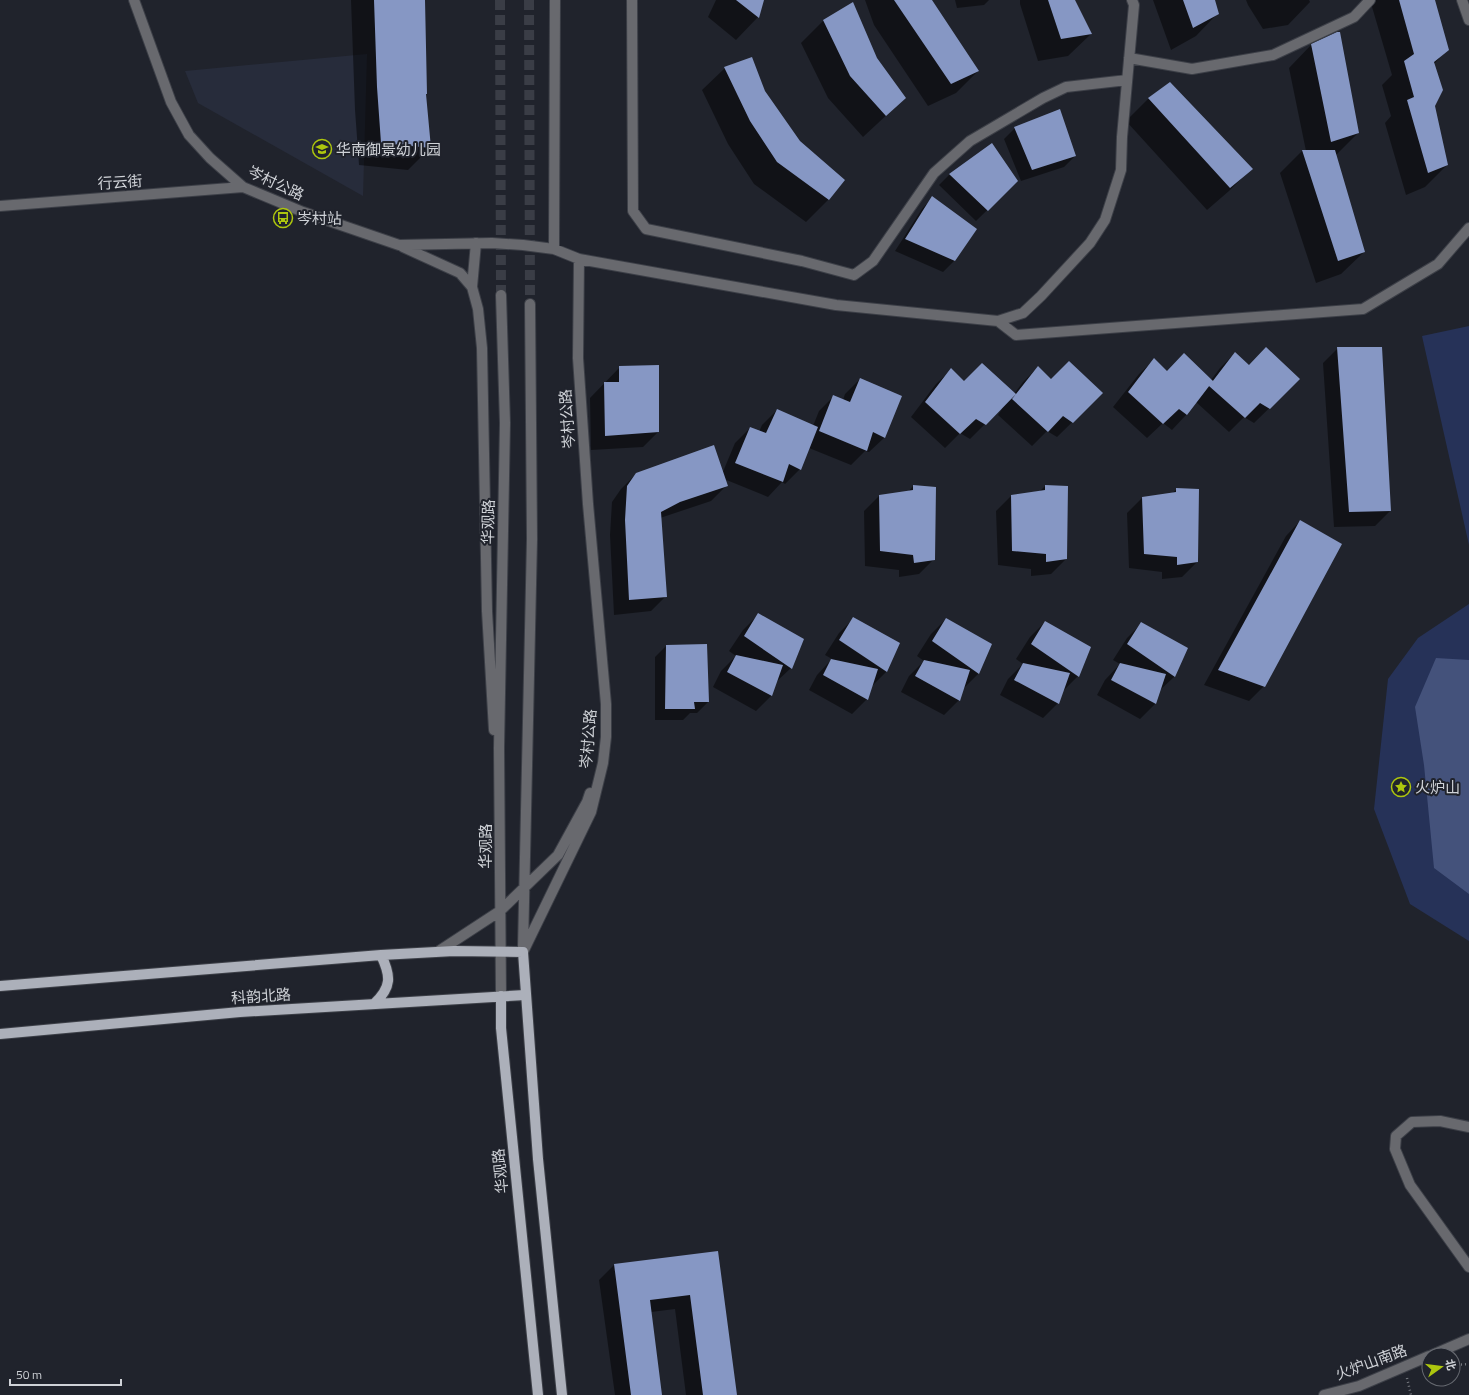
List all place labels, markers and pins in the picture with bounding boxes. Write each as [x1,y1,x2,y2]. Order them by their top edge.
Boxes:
school or university icon: 华南御景幼儿园 [311,138,333,160]
place label: 华南御景幼儿园 [336,138,441,161]
bus stop icon: 岑村站 [272,207,294,229]
place label: 岑村站 [297,207,342,230]
place icon: 火炉山 [1390,776,1412,798]
place label: 火炉山 [1415,776,1460,799]

